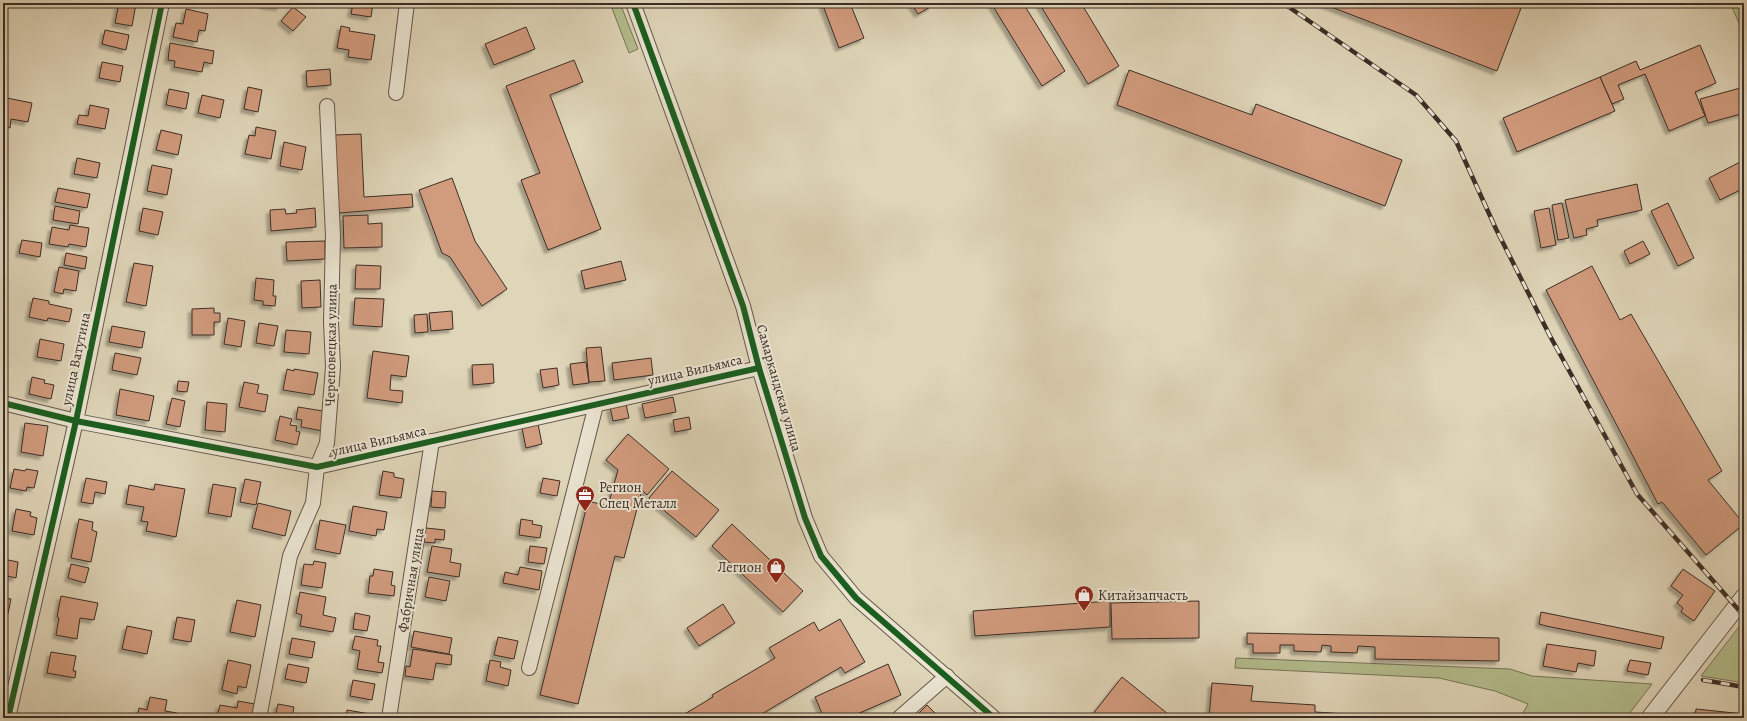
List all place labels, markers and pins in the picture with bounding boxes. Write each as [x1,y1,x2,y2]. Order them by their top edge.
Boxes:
place label: Регион Спец Металл [599,478,677,513]
office icon: Регион Спец Металл [574,484,596,512]
shop icon: Легион [765,556,787,584]
place label: Легион [718,558,762,577]
shop icon: Китайзапчасть [1073,584,1095,612]
place label: Китайзапчасть [1098,586,1188,605]

